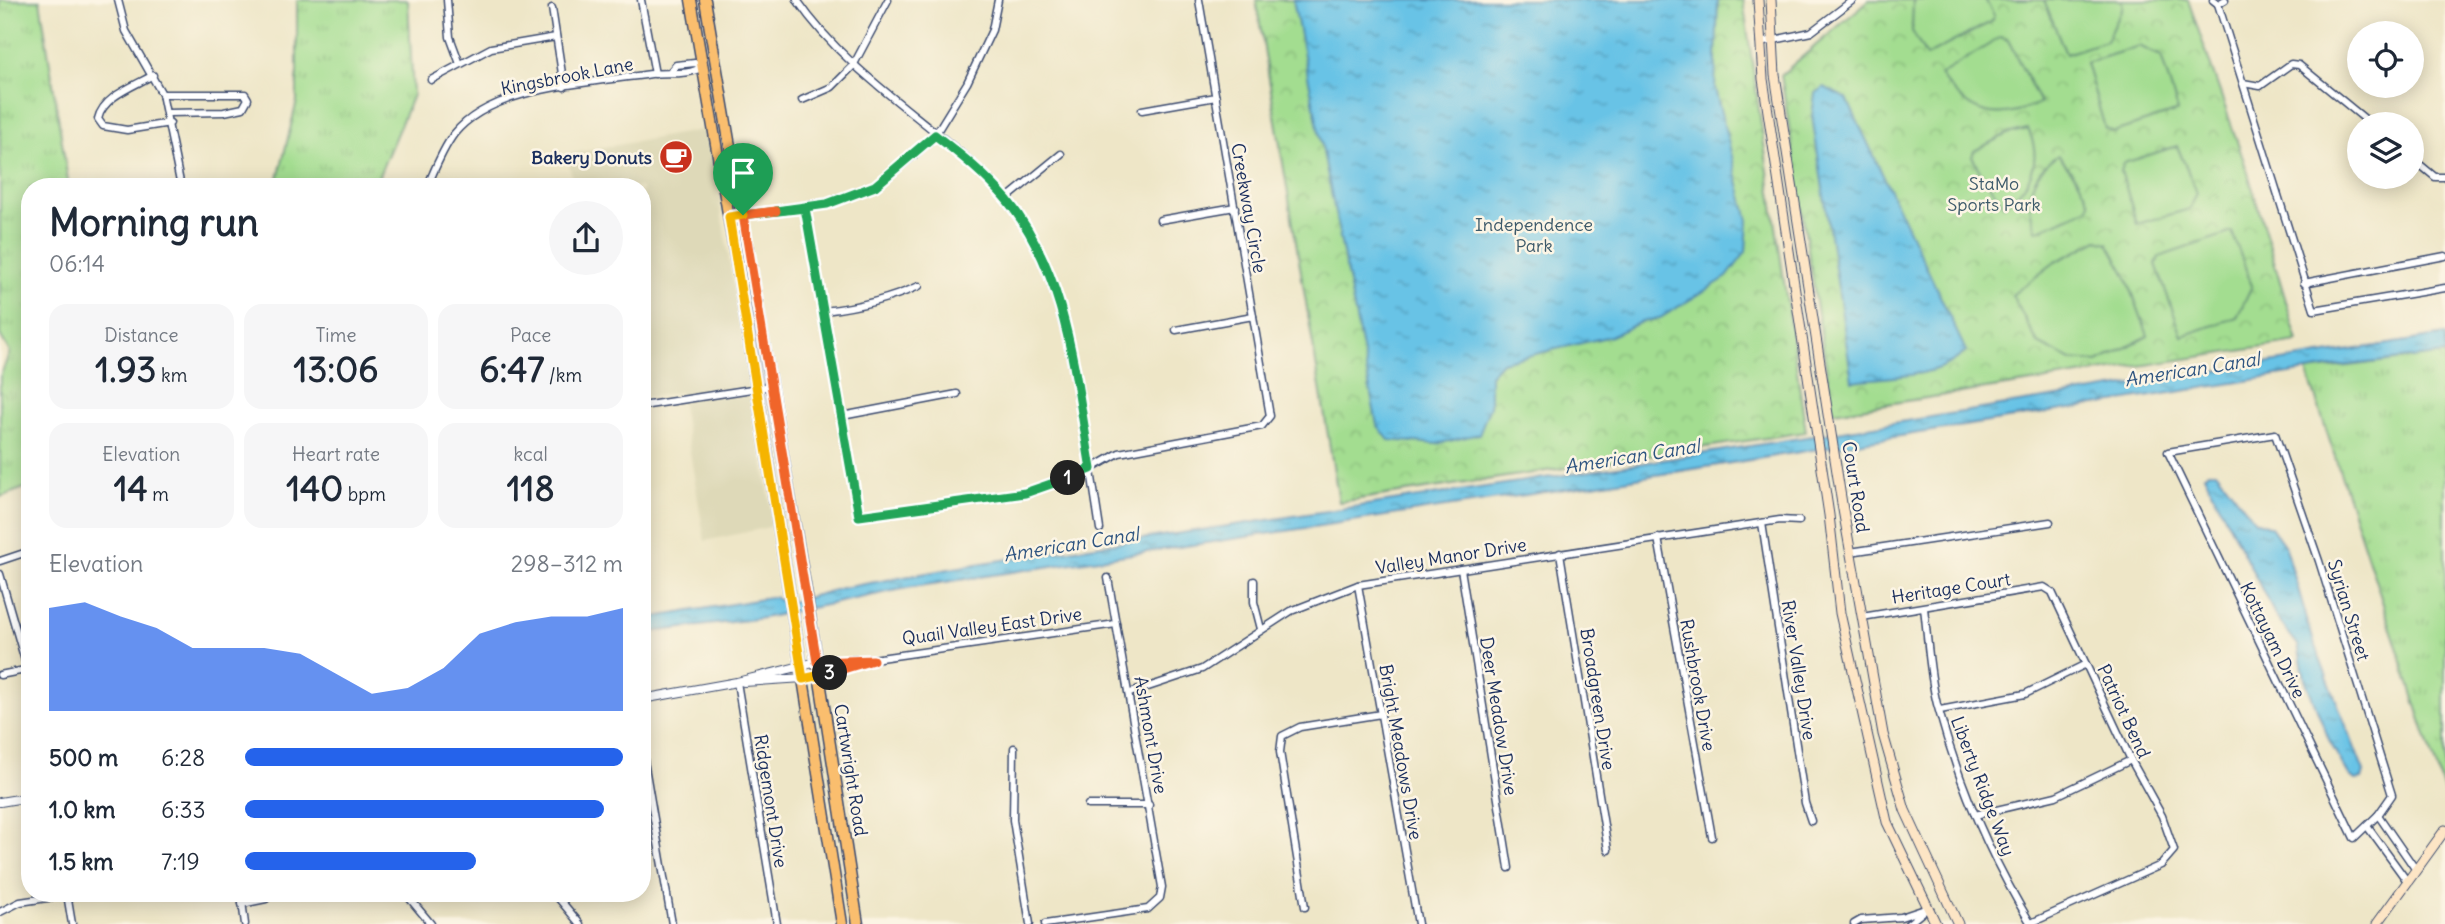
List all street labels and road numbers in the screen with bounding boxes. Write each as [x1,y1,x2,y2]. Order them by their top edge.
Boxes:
street label: Kingsbrook Lane [499,52,635,100]
street label: Creekway Circle [1226,141,1272,275]
street label: Court Road [1837,440,1875,535]
street label: Valley Manor Drive [1374,533,1528,579]
street label: Syrian Street [2323,557,2375,663]
street label: Heritage Court [1890,567,2012,609]
street label: Kottayam Drive [2235,578,2311,702]
street label: River Valley Drive [1777,598,1821,742]
street label: Quail Valley East Drive [901,602,1083,650]
street label: Rushbrook Drive [1675,617,1721,753]
street label: Broadgreen Drive [1575,626,1621,772]
street label: Deer Meadow Drive [1475,635,1523,797]
street label: Patriot Bend [2092,660,2156,762]
street label: Bright Meadows Drive [1374,662,1428,842]
street label: Ashmont Drive [1129,674,1173,796]
street label: Cartwright Road [829,702,873,838]
street label: Liberty Ridge Way [1946,713,2020,859]
street label: Ridgemont Drive [749,733,793,869]

